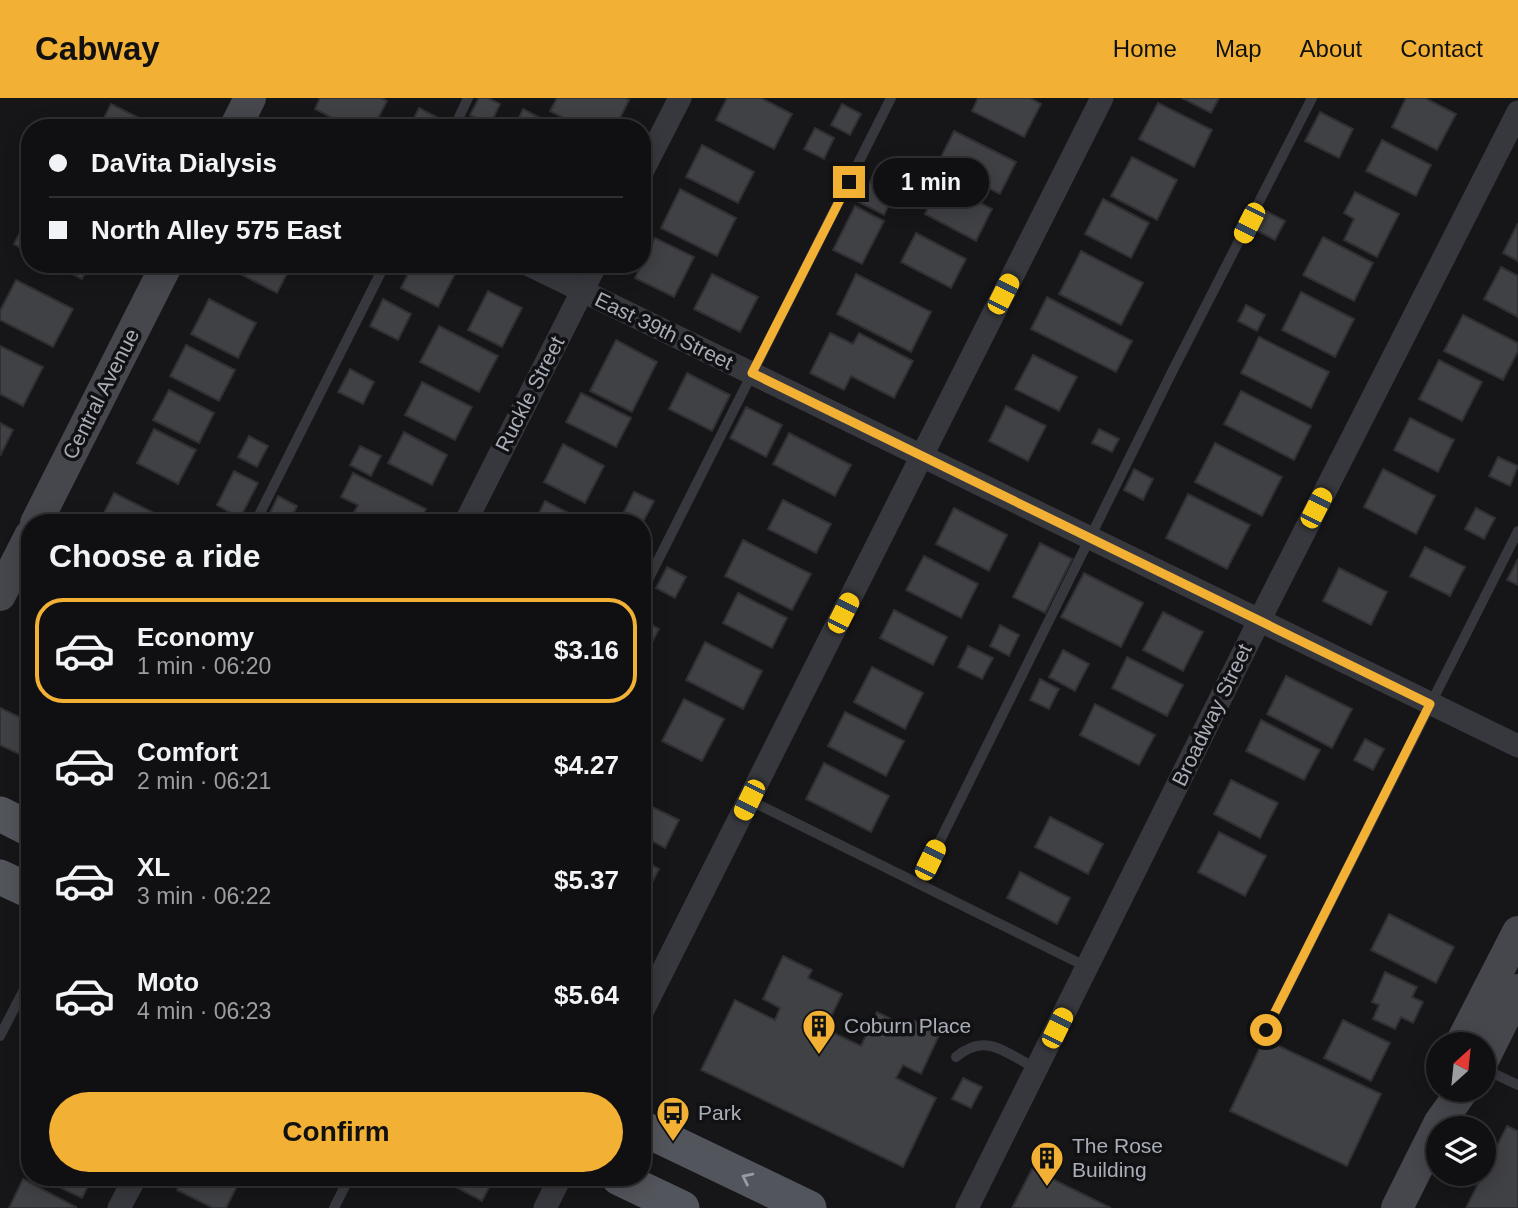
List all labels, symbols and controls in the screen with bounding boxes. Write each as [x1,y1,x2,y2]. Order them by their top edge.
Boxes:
text: Cabway [35,30,160,67]
text: Home [1113,35,1177,62]
text: Map [1215,35,1262,62]
text: About [1300,35,1362,62]
text: Contact [1400,35,1483,62]
text: DaVita Dialysis [91,148,277,178]
callout: 1 min [874,158,989,206]
route end [833,166,865,198]
text: 1 min [901,169,961,195]
car [1231,200,1268,246]
text: North Alley 575 East [91,215,341,245]
car [985,271,1022,317]
street label: East 39th Street [592,287,737,374]
street label: Central Avenue [58,325,143,463]
street label: Ruckle Street [491,332,568,455]
car [1298,485,1335,531]
text: Choose a ride [49,538,261,574]
car [825,590,862,636]
icon: car [53,619,116,682]
text: Economy [137,622,254,652]
text: $3.16 [554,635,619,665]
street label: Broadway Street [1167,640,1256,790]
text: 1 min · 06:20 [137,653,271,679]
icon: car [53,734,116,797]
text: Comfort [137,737,238,767]
text: $4.27 [554,750,619,780]
text: 2 min · 06:21 [137,768,271,794]
car [731,777,768,823]
car [912,837,949,883]
icon: car [53,849,116,912]
text: XL [137,852,170,882]
text: $5.37 [554,865,619,895]
text: 3 min · 06:22 [137,883,271,909]
icon: car [53,964,116,1027]
text: Moto [137,967,199,997]
text: $5.64 [554,980,619,1010]
text: 4 min · 06:23 [137,998,271,1024]
car [1039,1005,1076,1051]
building icon: Coburn Place [800,1007,838,1056]
place label: Coburn Place [844,1014,971,1037]
route start [1250,1014,1282,1046]
north arrow [1426,1032,1496,1102]
map controls [1426,1032,1496,1186]
button: Confirm [49,1092,623,1172]
bus stop icon: Park [654,1094,692,1143]
place label: Park [698,1101,742,1124]
button: layers [1426,1116,1496,1186]
place label: The Rose Building [1072,1134,1163,1181]
building icon: The Rose Building [1028,1139,1066,1188]
one-way arrow [742,1173,754,1187]

